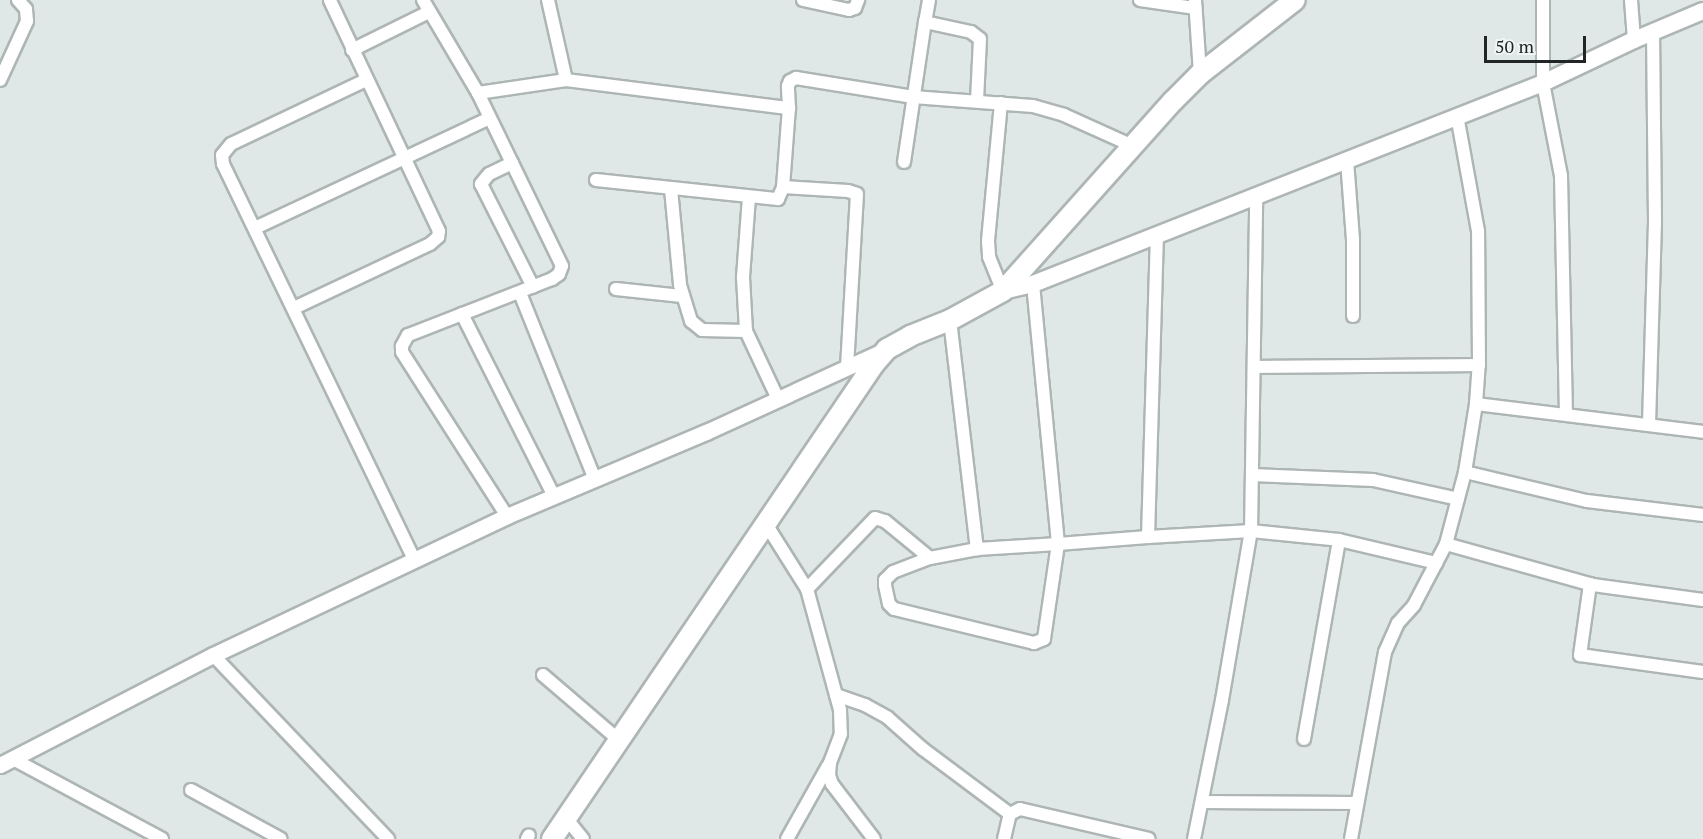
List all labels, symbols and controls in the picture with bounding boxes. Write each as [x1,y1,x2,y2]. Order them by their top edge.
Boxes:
scale bar [1487,24,1589,62]
text: 50 m [1495,34,1534,58]

